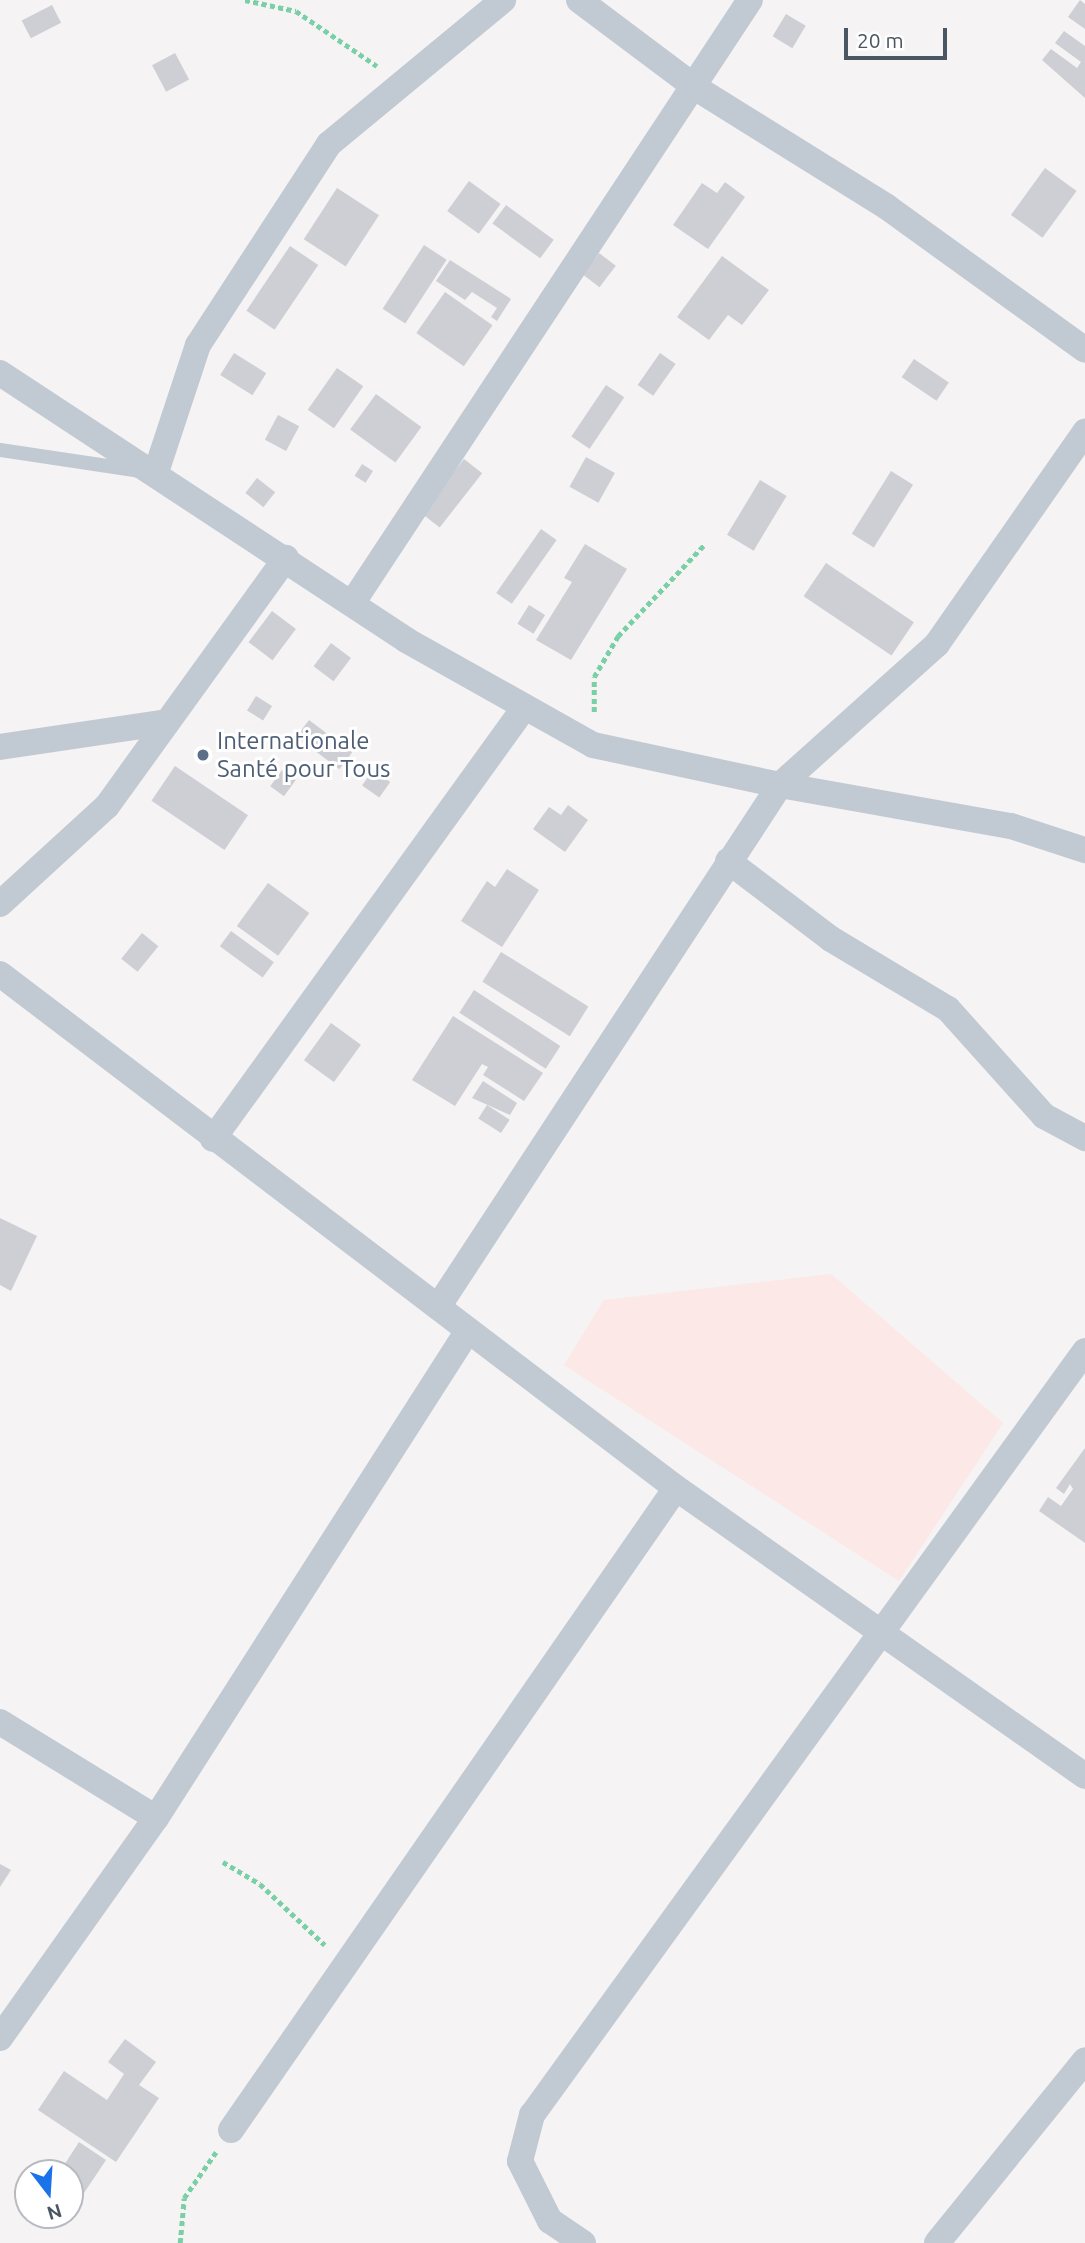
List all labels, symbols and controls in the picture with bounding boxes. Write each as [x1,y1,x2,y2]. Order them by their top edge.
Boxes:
scale bar [847,14,950,58]
text: 20 m [857,28,904,52]
place label: Internationale Santé pour Tous [217,727,390,783]
marker: Internationale Santé pour Tous [195,747,211,763]
north arrow [14,2159,84,2229]
text: N [45,2200,65,2225]

